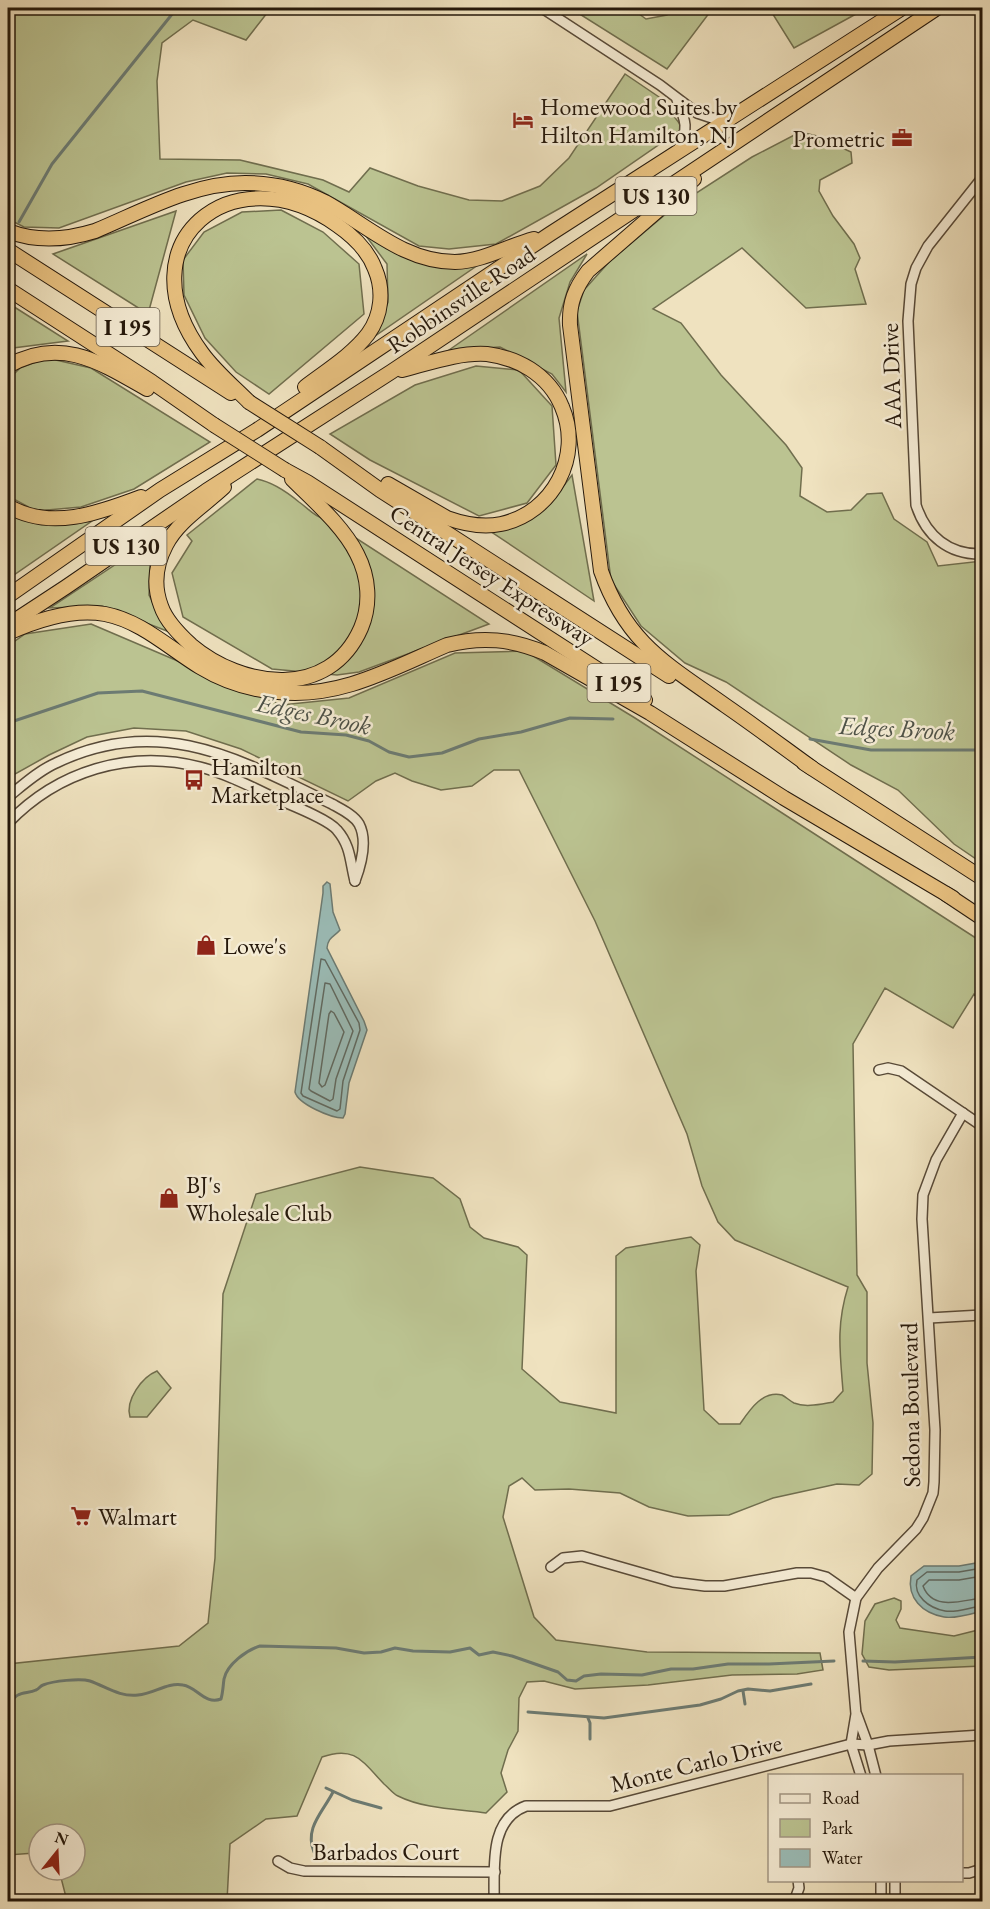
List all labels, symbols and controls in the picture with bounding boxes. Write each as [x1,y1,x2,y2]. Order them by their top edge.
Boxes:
place label: Homewood Suites by Hilton Hamilton, NJ [540,91,738,150]
hotel icon: Homewood Suites by Hilton Hamilton, NJ [511,108,535,132]
place label: Prometric [793,123,885,154]
office icon: Prometric [890,126,914,150]
road number: US 130 [616,177,696,215]
street label: Robbinsville Road [381,237,542,360]
road number: I 195 [96,308,160,346]
street label: AAA Drive [874,323,908,430]
street label: Central Jersey Expressway [384,497,601,653]
road number: US 130 [86,527,166,565]
road number: I 195 [588,664,650,702]
water label: Edges Brook [253,685,375,743]
water label: Edges Brook [837,708,956,748]
place label: Hamilton Marketplace [211,751,324,810]
bus stop icon: Hamilton Marketplace [182,768,206,792]
place label: Lowe's [223,930,286,961]
shop icon: Lowe's [194,933,218,957]
place label: BJ's Wholesale Club [186,1169,332,1228]
shop icon: BJ's Wholesale Club [157,1186,181,1210]
street label: Sedona Boulevard [893,1321,927,1488]
place label: Walmart [98,1501,177,1532]
supermarket icon: Walmart [69,1504,93,1528]
street label: Monte Carlo Drive [607,1727,785,1799]
legend [768,1774,963,1882]
text: Road [822,1786,861,1809]
text: Park [822,1816,853,1839]
north arrow [27,1822,87,1882]
text: N [52,1826,71,1850]
street label: Barbados Court [313,1836,460,1867]
text: Water [822,1846,863,1869]

